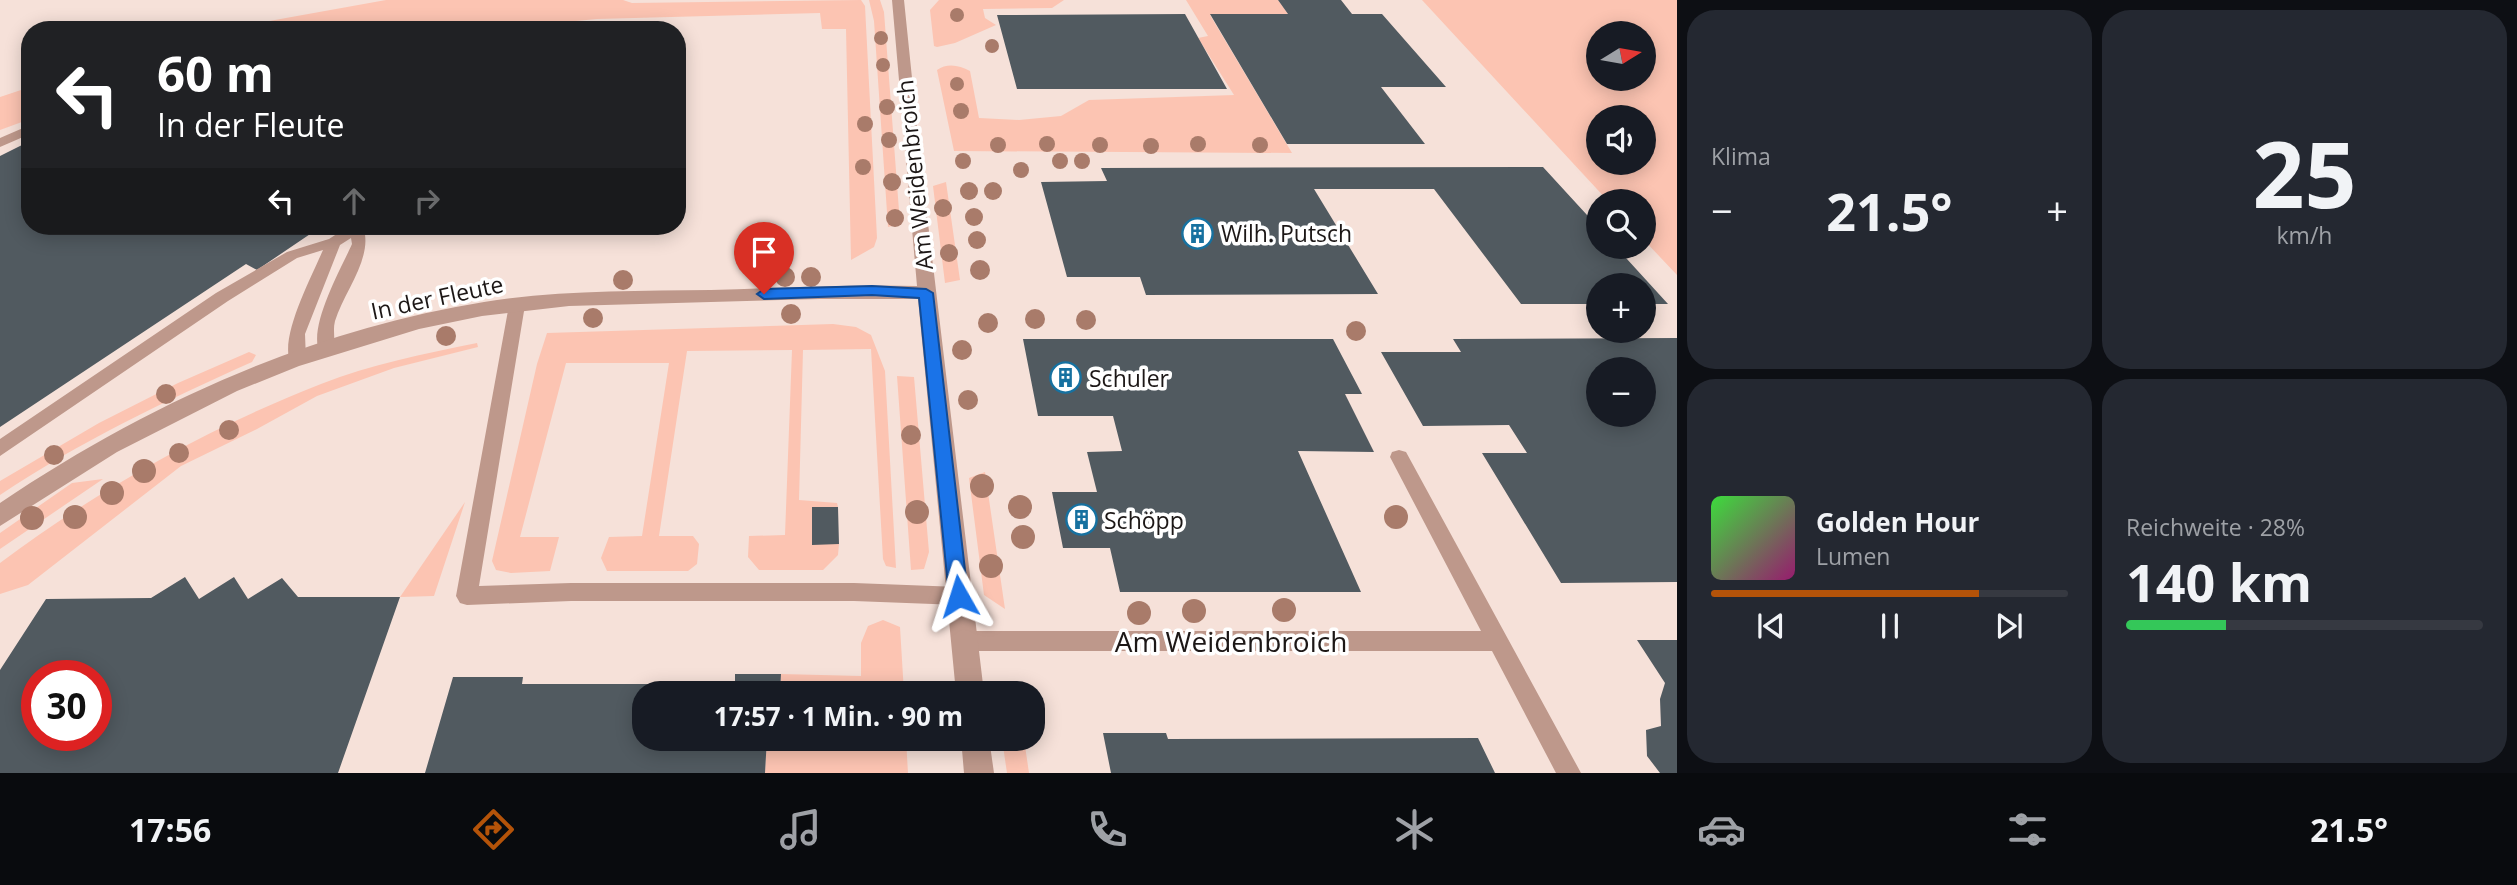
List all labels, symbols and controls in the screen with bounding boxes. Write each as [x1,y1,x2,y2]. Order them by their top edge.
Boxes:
north arrow [1586,21,1656,91]
map controls [1586,21,1656,427]
text: 60 m [157,40,274,106]
icon: left [42,49,133,140]
street label: Am Weidenbroich [888,78,940,272]
text: In der Fleute [157,103,344,146]
button: sound [1586,105,1656,175]
text: 25 [2252,111,2357,235]
text: Klima [1711,140,1771,172]
text: 21.5° [1826,175,1953,246]
icon: left [262,182,300,220]
icon: ahead [335,182,373,220]
icon: right [408,182,446,220]
text: − [1711,184,1733,236]
text: + [2046,184,2068,236]
button: search [1586,189,1656,259]
building icon: Wilh. Putsch [1181,216,1215,250]
place label: Wilh. Putsch [1221,217,1352,249]
text: km/h [2277,219,2332,251]
pin [734,222,794,294]
icon: arrive [745,233,783,271]
street label: In der Fleute [368,267,506,327]
button: + [1586,273,1656,343]
button: − [1586,357,1656,427]
building icon: Schuler [1049,361,1083,395]
place label: Schuler [1089,362,1170,394]
building icon: Schöpp [1064,503,1098,537]
place label: Schöpp [1104,504,1184,536]
text: Golden Hour [1816,504,1979,540]
text: Reichweite · 28% [2126,511,2305,543]
text: Lumen [1816,540,1890,572]
text: 140 km [2126,546,2312,617]
position arrow [922,559,996,633]
icon: previous [1752,607,1790,645]
icon: pause [1871,607,1909,645]
icon: next [1990,607,2028,645]
street label: Am Weidenbroich [1115,622,1347,660]
speed limit sign: 30 [21,660,112,751]
text: 17:57 · 1 Min. · 90 m [714,698,963,734]
icon: directions [469,805,518,854]
icon: music [776,805,825,854]
icon: phone [1083,805,1132,854]
icon: climate [1390,805,1439,854]
icon: car [1697,805,1746,854]
icon: filters [2003,805,2052,854]
text: 17:56 [129,808,211,851]
text: 21.5° [2310,808,2388,851]

